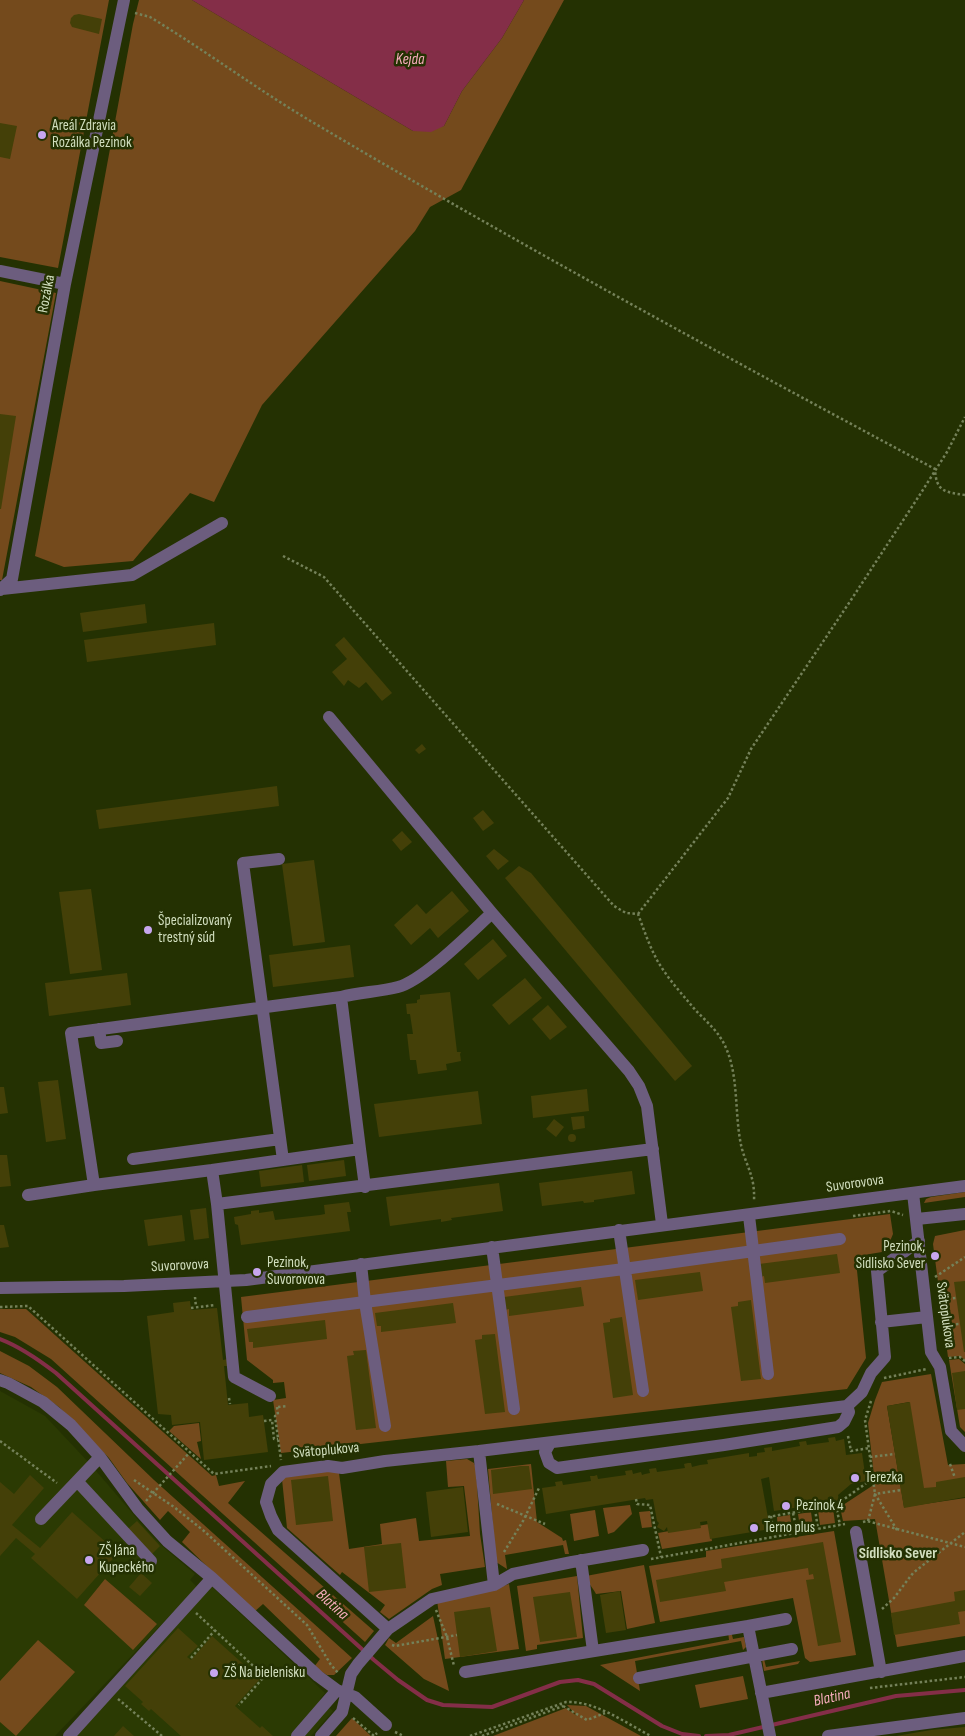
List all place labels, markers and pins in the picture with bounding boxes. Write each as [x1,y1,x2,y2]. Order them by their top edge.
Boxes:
place label: Areál Zdravia Rozálka Pezinok [52,117,132,152]
marker: Areál Zdravia Rozálka Pezinok [36,129,48,141]
place label: Špecializovaný trestný súd [158,912,232,947]
marker: Špecializovaný trestný súd [142,924,154,936]
place label: Pezinok, Sídlisko Sever [856,1238,925,1273]
marker: Pezinok, Sídlisko Sever [929,1250,941,1262]
place label: Pezinok, Suvorovova [267,1254,325,1289]
marker: Pezinok, Suvorovova [251,1266,263,1278]
place label: Terezka [865,1469,903,1487]
marker: Terezka [849,1472,861,1484]
place label: Pezinok 4 [796,1497,844,1515]
marker: Pezinok 4 [780,1500,792,1512]
place label: Terno plus [764,1519,815,1537]
marker: Terno plus [748,1522,760,1534]
place label: ZŠ Jána Kupeckého [99,1542,154,1577]
marker: ZŠ Jána Kupeckého [83,1554,95,1566]
place label: ZŠ Na bielenisku [224,1664,305,1682]
marker: ZŠ Na bielenisku [208,1667,220,1679]

